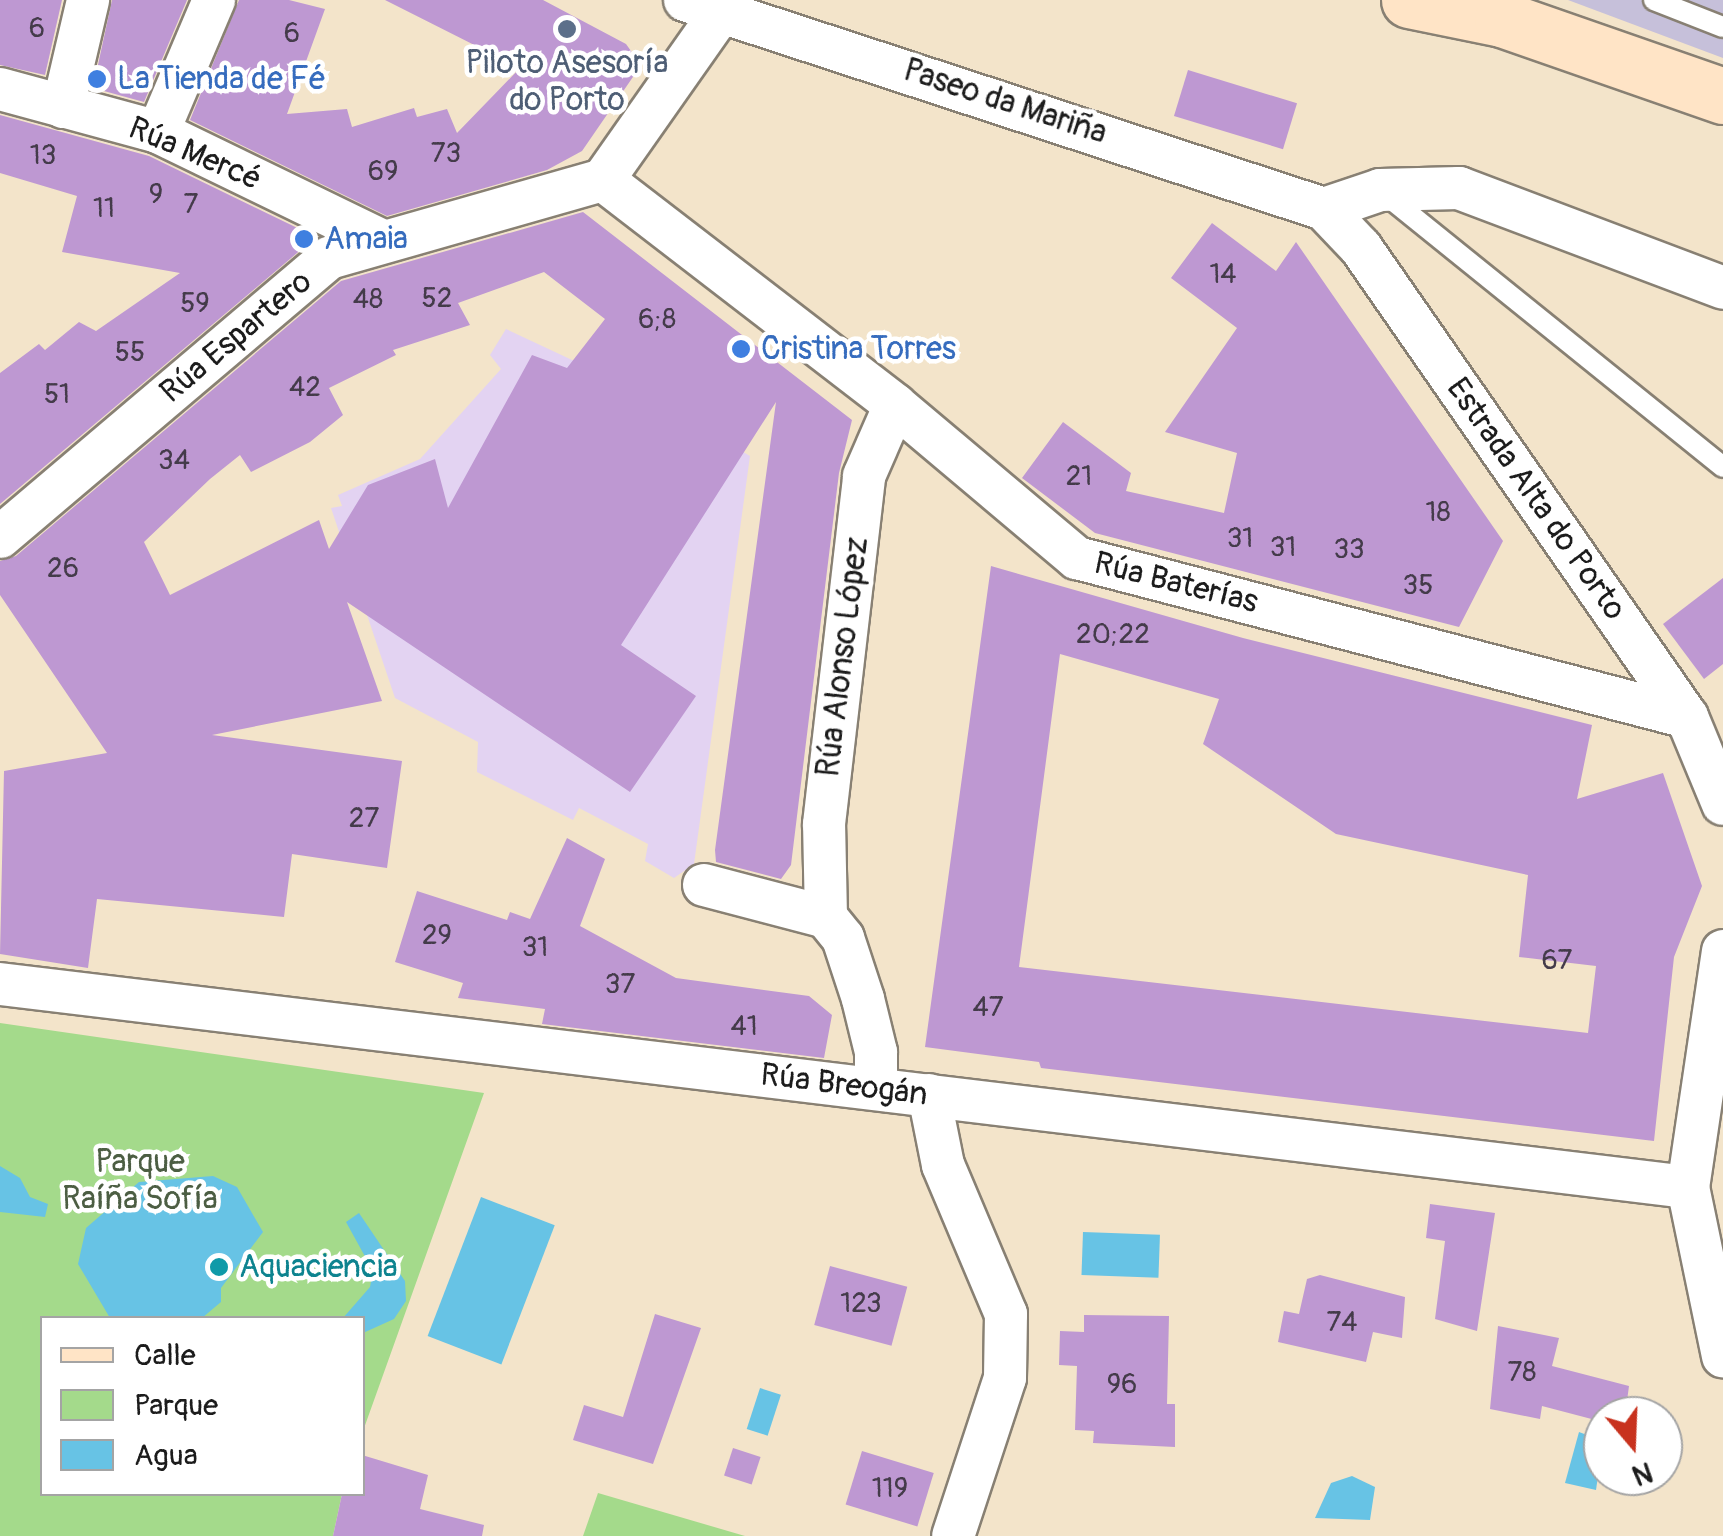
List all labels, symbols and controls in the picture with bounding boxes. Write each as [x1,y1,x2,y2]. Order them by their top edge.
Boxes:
house number: 6 [29,12,45,46]
house number: 6 [284,17,300,51]
marker: Piloto Asesoría do Porto [556,18,578,40]
place label: Piloto Asesoría do Porto [466,45,668,120]
street label: Paseo da Mariña [899,51,1111,153]
place label: La Tienda de Fé [117,60,326,98]
marker: La Tienda de Fé [86,68,108,90]
street label: Rúa Mercé [123,109,267,199]
house number: 73 [431,137,461,171]
house number: 13 [30,139,56,173]
house number: 69 [368,155,398,189]
house number: 9 [149,178,163,212]
house number: 7 [184,188,198,222]
house number: 11 [93,192,115,226]
place label: Amaia [324,220,408,258]
marker: Amaia [293,228,315,250]
house number: 14 [1209,258,1237,292]
street label: Rúa Espartero [152,263,320,411]
house number: 52 [422,282,452,316]
house number: 48 [353,283,383,317]
house number: 59 [180,287,210,321]
house number: 6;8 [638,303,676,337]
place label: Cristina Torres [761,330,956,368]
house number: 55 [115,336,145,370]
marker: Cristina Torres [730,338,752,360]
house number: 42 [289,371,321,405]
street label: Estrada Alta do Porto [1438,371,1634,627]
house number: 51 [44,378,70,412]
house number: 34 [158,444,190,478]
house number: 21 [1066,460,1092,494]
house number: 18 [1425,496,1451,530]
house number: 31 [1227,522,1253,556]
house number: 31 [1270,531,1296,565]
house number: 33 [1333,533,1365,567]
street label: Rúa Alonso López [809,535,877,779]
street label: Rúa Baterías [1090,544,1262,622]
house number: 26 [47,552,79,586]
house number: 35 [1403,569,1433,603]
house number: 20;22 [1076,618,1150,652]
house number: 27 [349,802,379,836]
house number: 29 [422,919,452,953]
house number: 31 [522,931,548,965]
house number: 67 [1542,944,1572,978]
house number: 37 [605,968,635,1002]
house number: 47 [972,991,1004,1025]
house number: 41 [730,1010,758,1044]
street label: Rúa Breogán [758,1056,930,1114]
park label: Parque Raíña Sofía [62,1144,218,1219]
place label: Aquaciencia [239,1248,398,1286]
marker: Aquaciencia [208,1256,230,1278]
house number: 123 [840,1287,882,1321]
house number: 74 [1326,1306,1358,1340]
legend [40,1316,365,1496]
text: Calle [134,1337,196,1374]
house number: 78 [1508,1356,1536,1390]
house number: 96 [1107,1368,1137,1402]
text: Parque [134,1387,218,1424]
north arrow [1583,1396,1683,1496]
text: Agua [134,1437,198,1474]
text: N [1628,1453,1657,1493]
house number: 119 [872,1472,908,1506]

